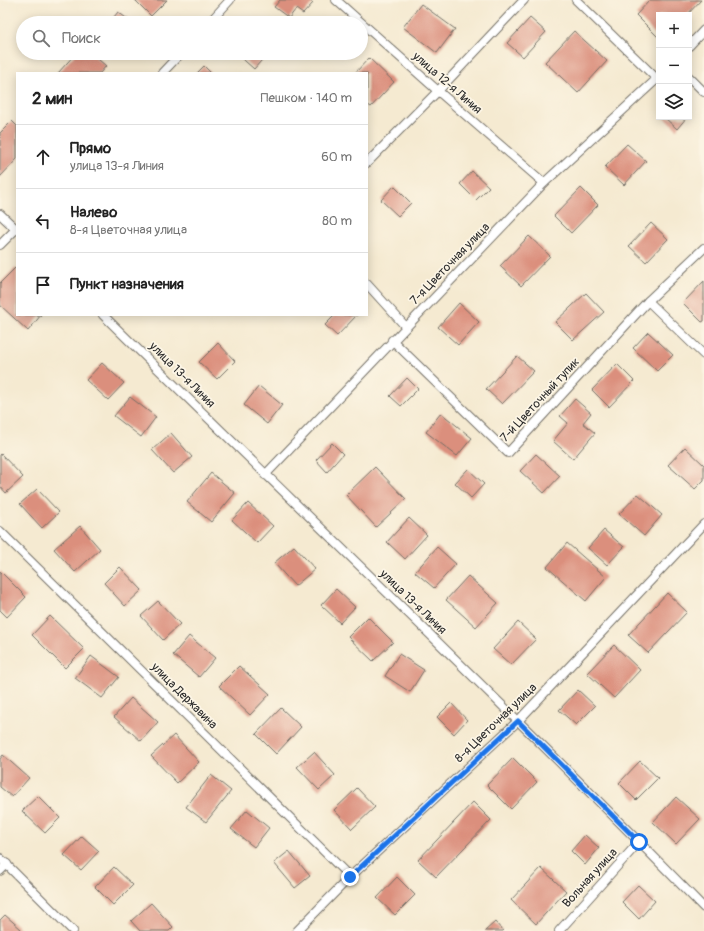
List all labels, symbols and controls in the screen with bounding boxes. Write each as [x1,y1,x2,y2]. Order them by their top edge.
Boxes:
map controls [656,12,692,120]
button: + [656,12,692,48]
search box [16,16,368,60]
icon: search [30,27,52,49]
text: Поиск [62,29,101,48]
street label: улица 12-я Линия [409,48,485,117]
button: − [656,48,692,84]
button: layers [656,84,692,120]
text: 2 мин [32,88,72,109]
text: Пешком · 140 m [261,90,352,106]
text: Прямо [70,139,111,158]
icon: ahead [32,146,54,168]
text: 60 m [321,149,352,165]
text: улица 13-я Линия [70,158,164,174]
text: Налево [70,203,117,222]
icon: left [32,210,54,232]
text: 80 m [322,213,352,229]
street label: 7-я Цветочная улица [407,220,493,308]
text: 8-я Цветочная улица [70,222,187,238]
icon: arrive [32,274,54,296]
text: Пункт назначения [70,275,184,294]
street label: улица 13-я Линия [145,338,218,411]
street label: 7-й Цветочный тупик [497,355,583,445]
street label: улица 13-я Линия [376,566,450,638]
street label: улица Державина [147,659,220,732]
street label: 8-я Цветочная улица [452,680,540,766]
route start [630,833,648,851]
street label: Вольная улица [559,845,621,911]
route end [341,868,359,886]

